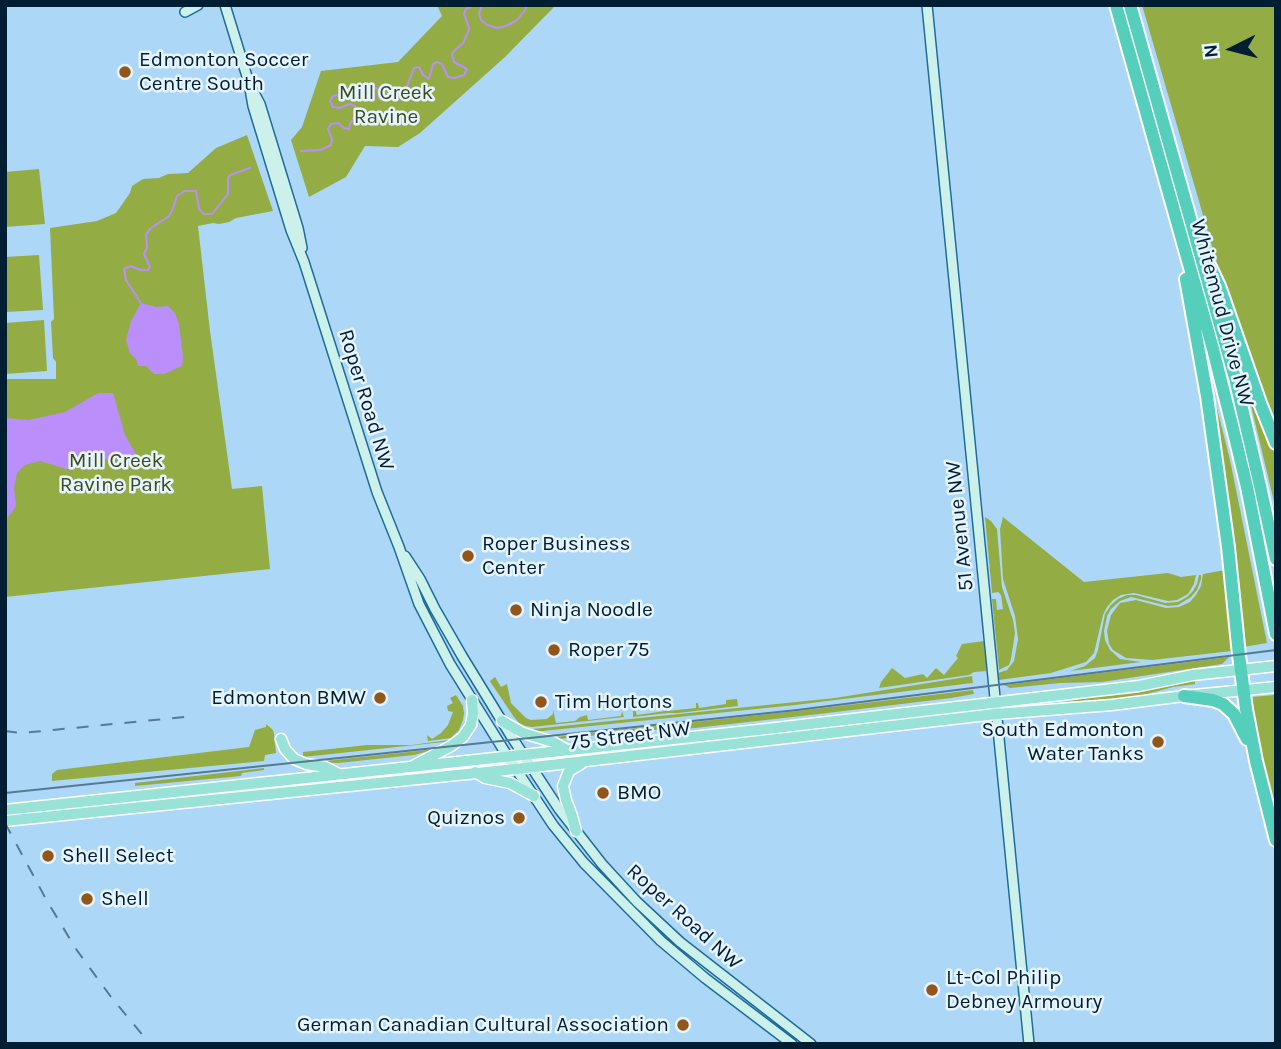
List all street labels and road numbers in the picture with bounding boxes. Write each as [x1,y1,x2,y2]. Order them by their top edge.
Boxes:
street label: Whitemud Drive NW [1185,216,1259,410]
street label: Roper Road NW [333,326,399,474]
street label: 51 Avenue NW [941,460,979,592]
street label: 75 Street NW [568,716,692,756]
street label: Roper Road NW [621,859,747,975]

